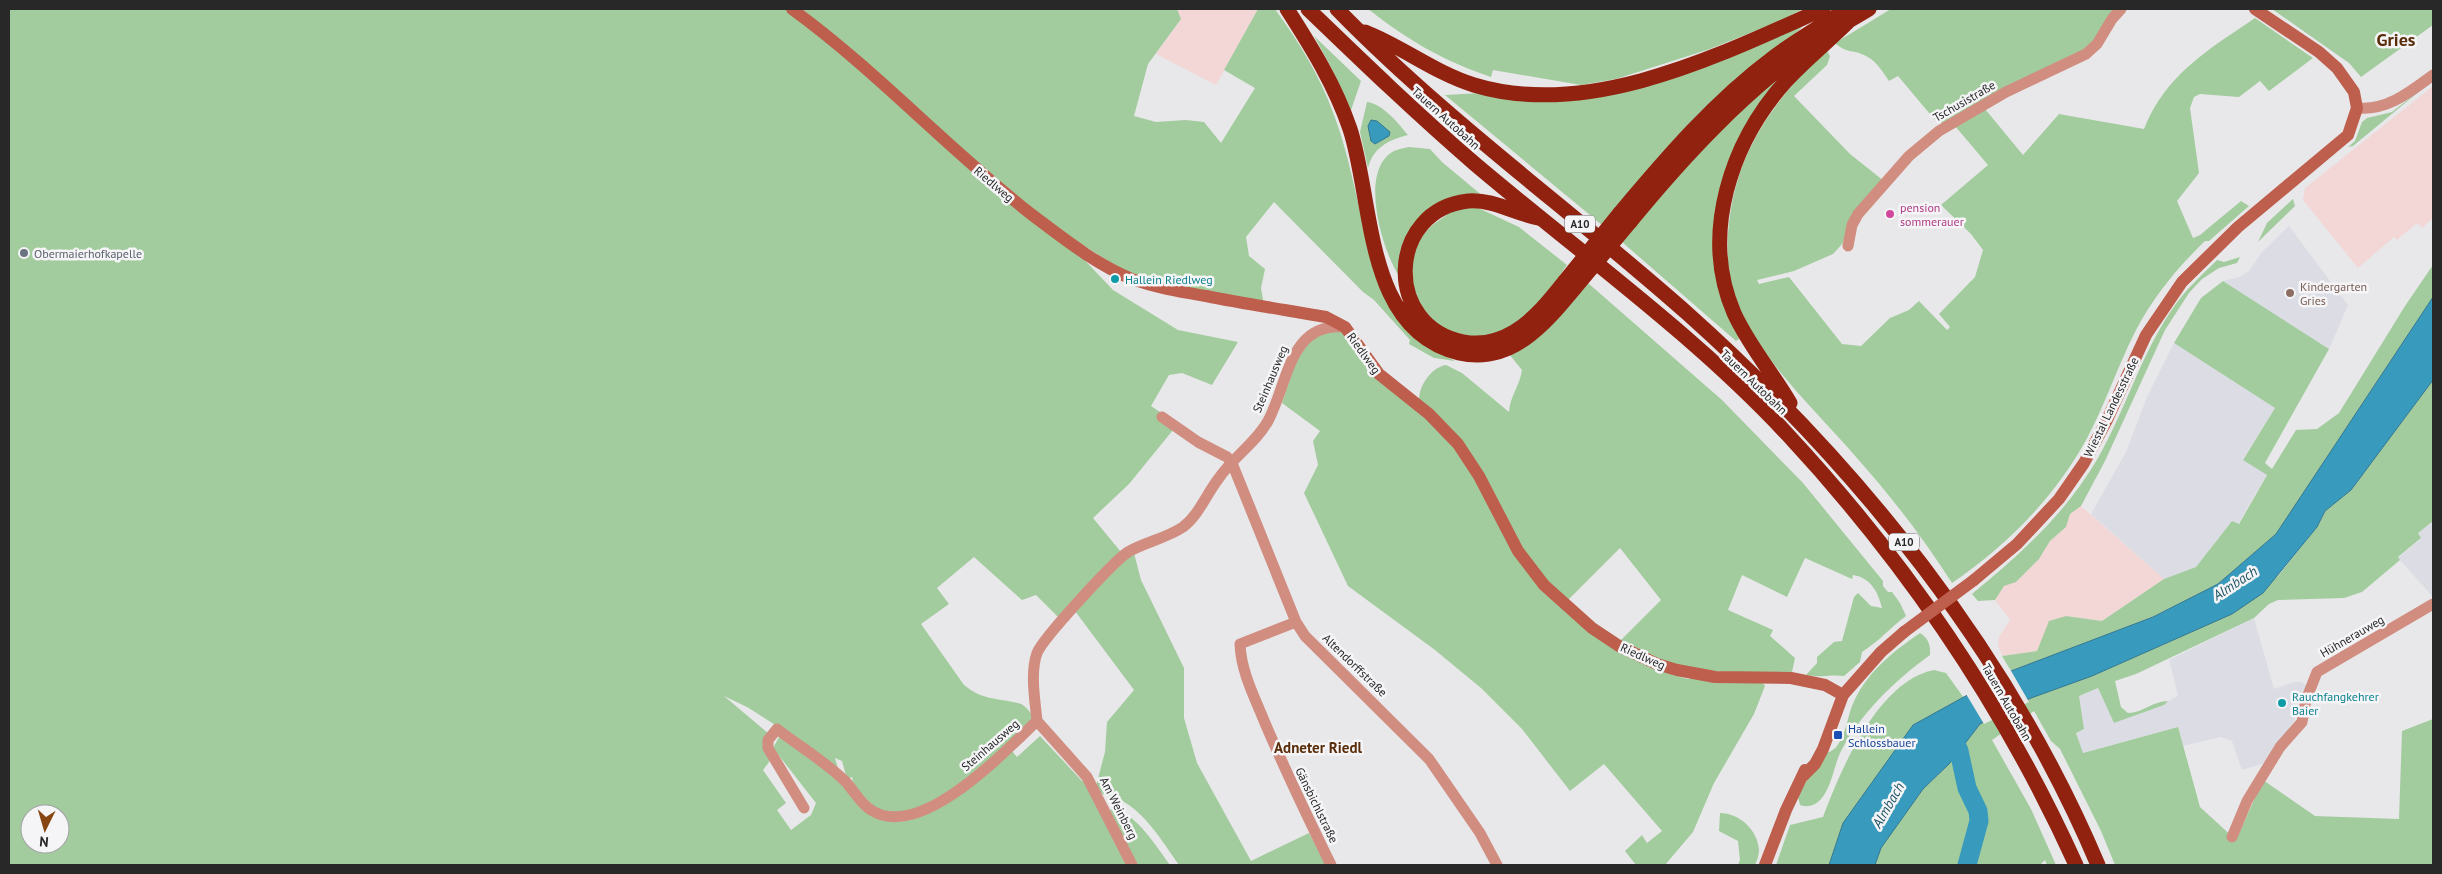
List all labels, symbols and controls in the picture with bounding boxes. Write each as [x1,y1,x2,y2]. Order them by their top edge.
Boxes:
district label: Gries [2377,28,2416,51]
street label: Tschusistraße [1930,77,1998,125]
street label: Tauern Autobahn [1409,83,1483,153]
street label: Riedlweg [971,163,1017,205]
place label: pension sommerauer [1900,200,1964,229]
marker: pension sommerauer [1884,208,1896,220]
road number: A10 [1565,215,1595,232]
place label: Obermaierhofkapelle [34,246,142,261]
marker: Obermaierhofkapelle [18,247,30,259]
place label: Hallein Riedlweg [1125,272,1213,287]
marker: Hallein Riedlweg [1109,273,1121,285]
place label: Kindergarten Gries [2300,279,2367,308]
marker: Kindergarten Gries [2284,287,2296,299]
street label: Riedlweg [1344,329,1384,377]
street label: Steinhausweg [1249,343,1291,415]
street label: Tauern Autobahn [1718,346,1790,418]
street label: Wiestal Landesstraße [2080,355,2142,459]
road number: A10 [1889,534,1919,550]
water label: Almbach [2208,562,2261,605]
street label: Hühnerauweg [2317,612,2387,660]
street label: Altendorffstraße [1320,630,1390,700]
street label: Riedlweg [1618,639,1668,673]
street label: Tauern Autobahn [1979,661,2035,743]
place label: Rauchfangkehrer Baier [2292,689,2379,718]
marker: Rauchfangkehrer Baier [2276,697,2288,709]
street label: Steinhausweg [958,716,1022,774]
place label: Hallein Schlossbauer [1848,721,1915,750]
marker: Hallein Schlossbauer [1832,729,1844,741]
district label: Adneter Riedl [1274,738,1363,757]
street label: Gänsbichlstraße [1292,765,1342,845]
street label: Am Weinberg [1097,774,1141,842]
water label: Almbach [1867,779,1908,832]
north arrow [20,804,70,854]
text: N [38,833,49,851]

